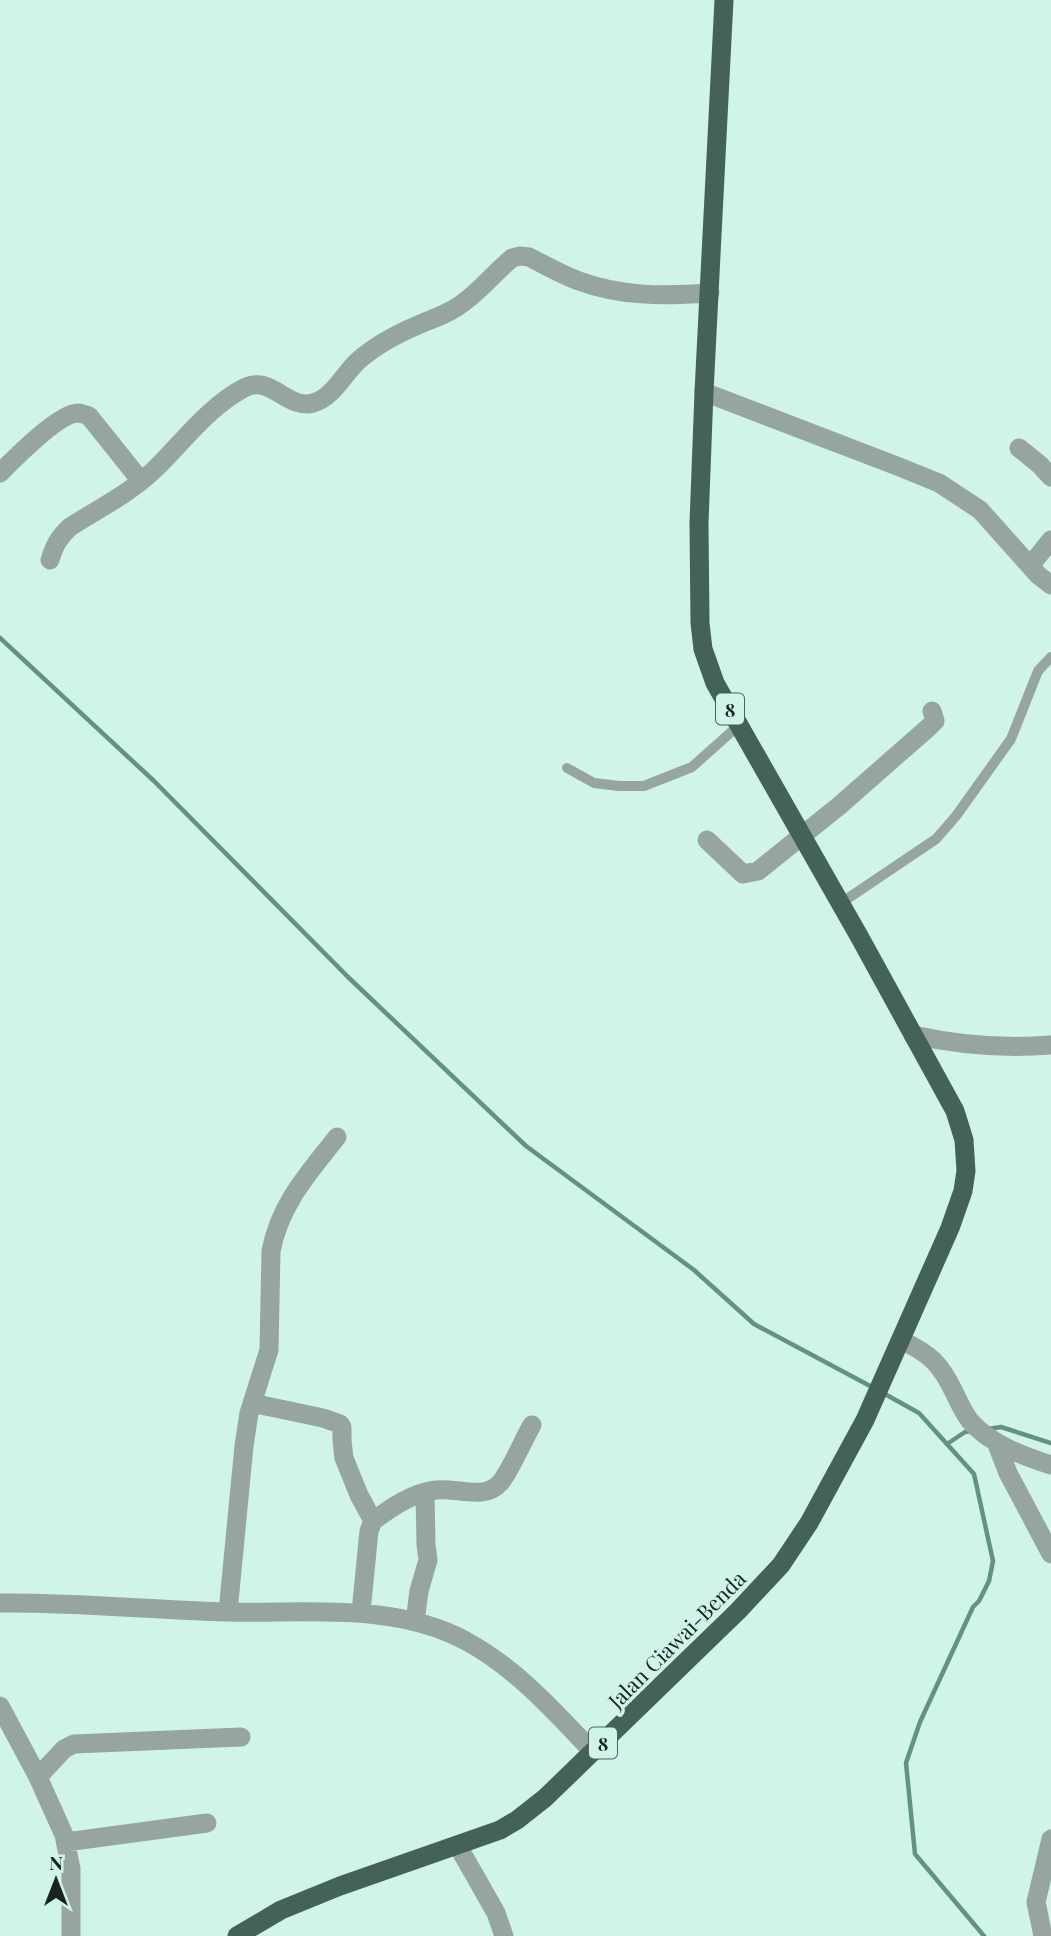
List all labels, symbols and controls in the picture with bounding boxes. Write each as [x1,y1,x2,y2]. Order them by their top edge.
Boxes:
road number: 8 [716,694,744,724]
street label: Jalan Ciawai-Benda [600,1564,751,1715]
road number: 8 [589,1728,617,1758]
north arrow [21,1845,91,1915]
text: N [49,1849,63,1875]

